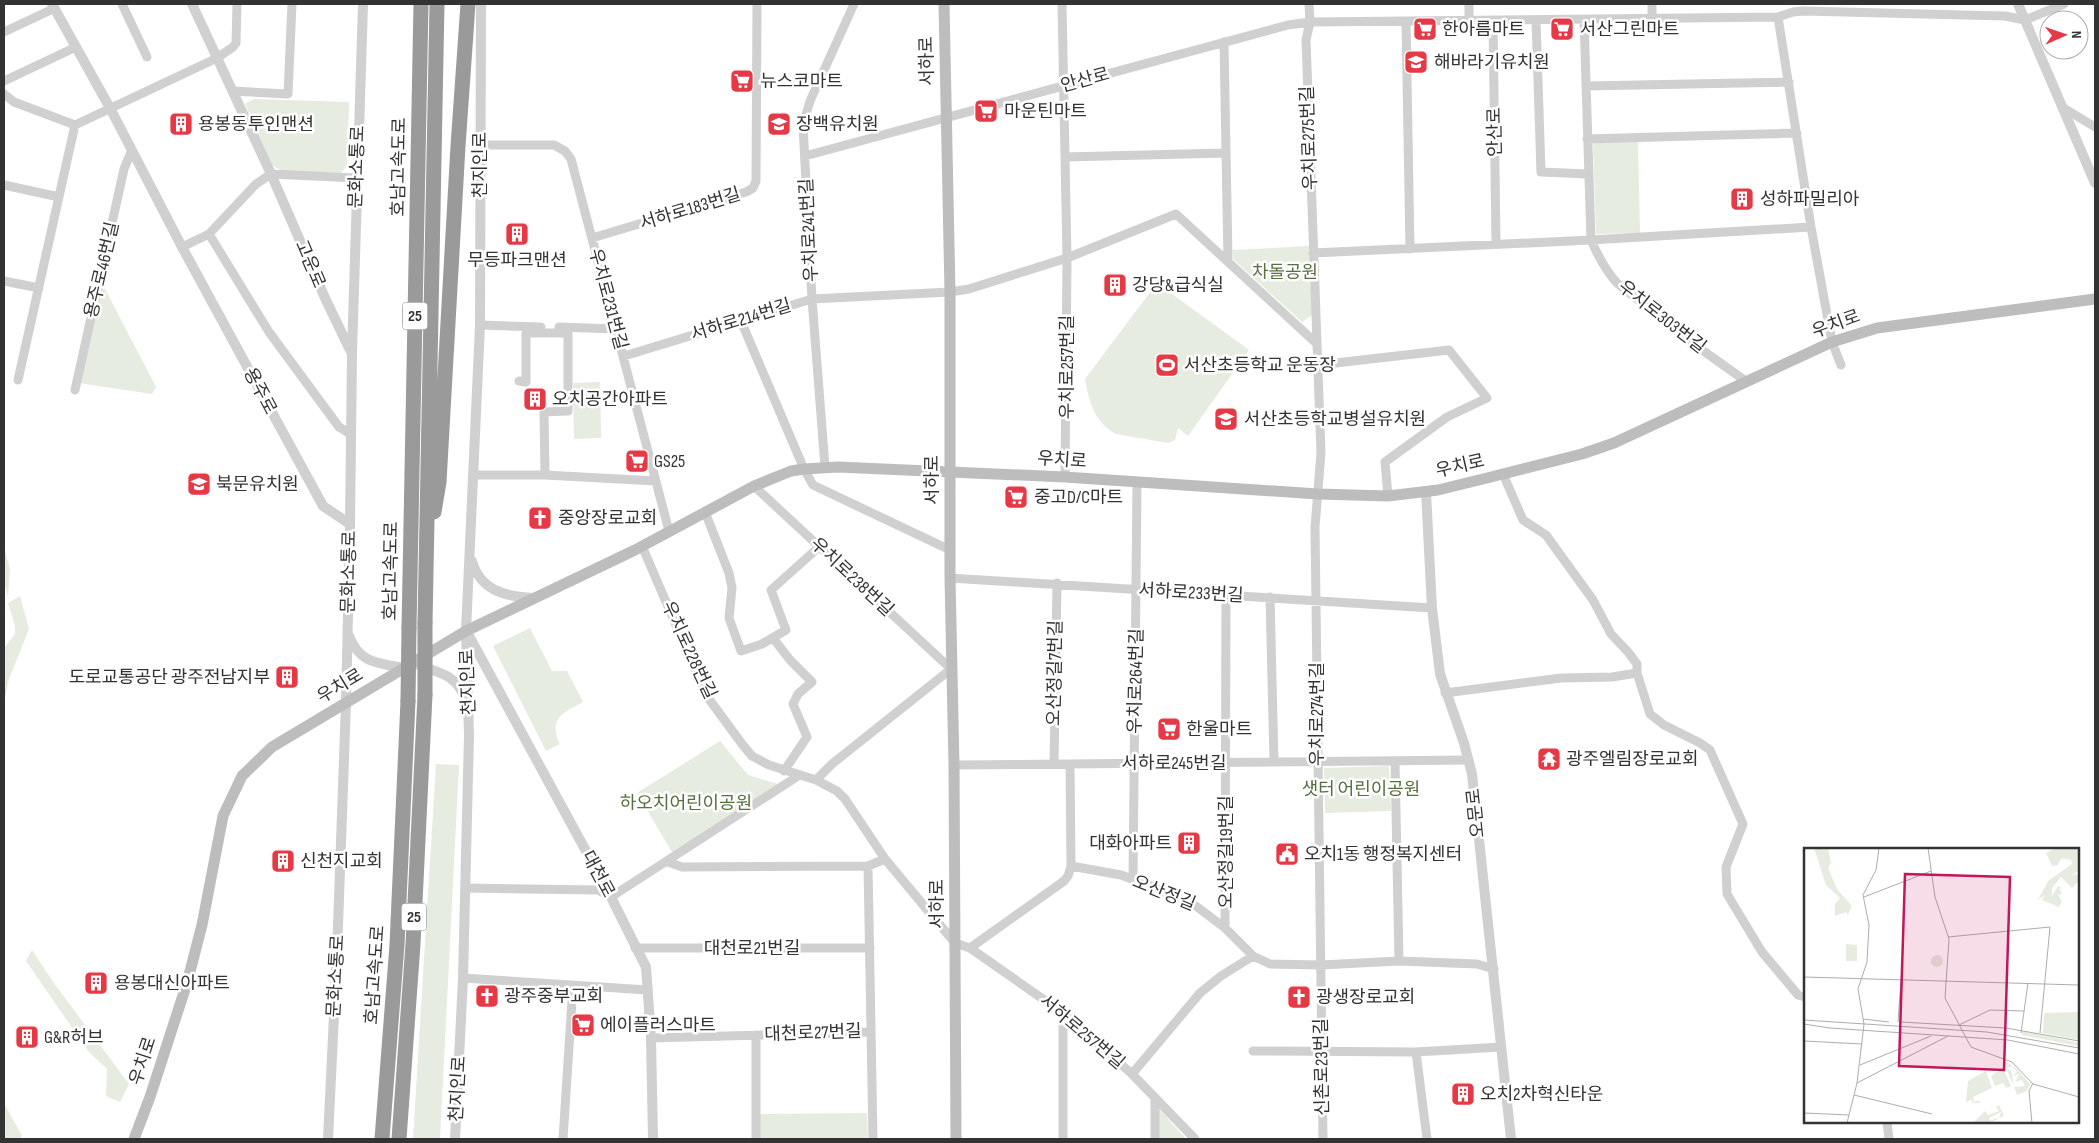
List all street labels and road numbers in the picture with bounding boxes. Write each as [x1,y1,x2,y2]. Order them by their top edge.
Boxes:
street label: 서하로 [916,36,938,86]
street label: 안산로 [1058,63,1112,97]
street label: 우치로275번길 [1297,85,1321,191]
street label: 안산로 [1484,107,1506,157]
street label: 호남고속도로 [388,117,410,217]
street label: 문화소통로 [345,125,369,209]
street label: 천지인로 [470,132,491,198]
street label: 우치로241번길 [796,178,822,282]
street label: 서하로183번길 [637,184,743,234]
street label: 용주로46번길 [81,220,123,320]
street label: 고운로 [291,237,329,291]
street label: 우치로231번길 [584,246,632,352]
street label: 우치로303번길 [1614,276,1710,358]
street label: 서하로214번길 [688,295,794,345]
road number: 25 [402,302,428,330]
street label: 우치로 [1809,306,1863,342]
street label: 우치로257번길 [1057,315,1078,419]
street label: 용주로 [239,364,281,418]
street label: 우치로 [1036,448,1088,472]
street label: 우치로 [1433,450,1487,482]
street label: 서하로 [922,455,943,505]
street label: 호남고속도로 [380,521,402,621]
street label: 문화소통로 [338,530,360,614]
street label: 우치로238번길 [806,533,898,621]
street label: 서하로233번길 [1138,580,1244,606]
street label: 우치로228번길 [657,598,721,702]
street label: 오산정길7번길 [1044,620,1066,726]
street label: 우치로264번길 [1125,628,1147,734]
street label: 천지인로 [456,649,480,715]
street label: 우치로274번길 [1307,662,1328,766]
street label: 우치로 [313,664,367,708]
street label: 서하로245번길 [1122,753,1226,774]
street label: 오문로 [1463,787,1489,839]
street label: 오산정길19번길 [1216,795,1237,909]
street label: 대천로 [577,847,619,901]
street label: 오산정길 [1129,871,1199,915]
street label: 서하로 [927,879,948,929]
road number: 25 [402,904,426,930]
street label: 호남고속도로 [361,925,389,1025]
street label: 문화소통로 [323,934,349,1018]
street label: 대천로21번길 [704,938,800,959]
street label: 서하로257번길 [1035,990,1129,1074]
street label: 신촌로23번길 [1311,1018,1333,1116]
street label: 대천로27번길 [764,1021,862,1045]
street label: 우치로 [125,1034,161,1088]
street label: 천지인로 [446,1055,470,1123]

